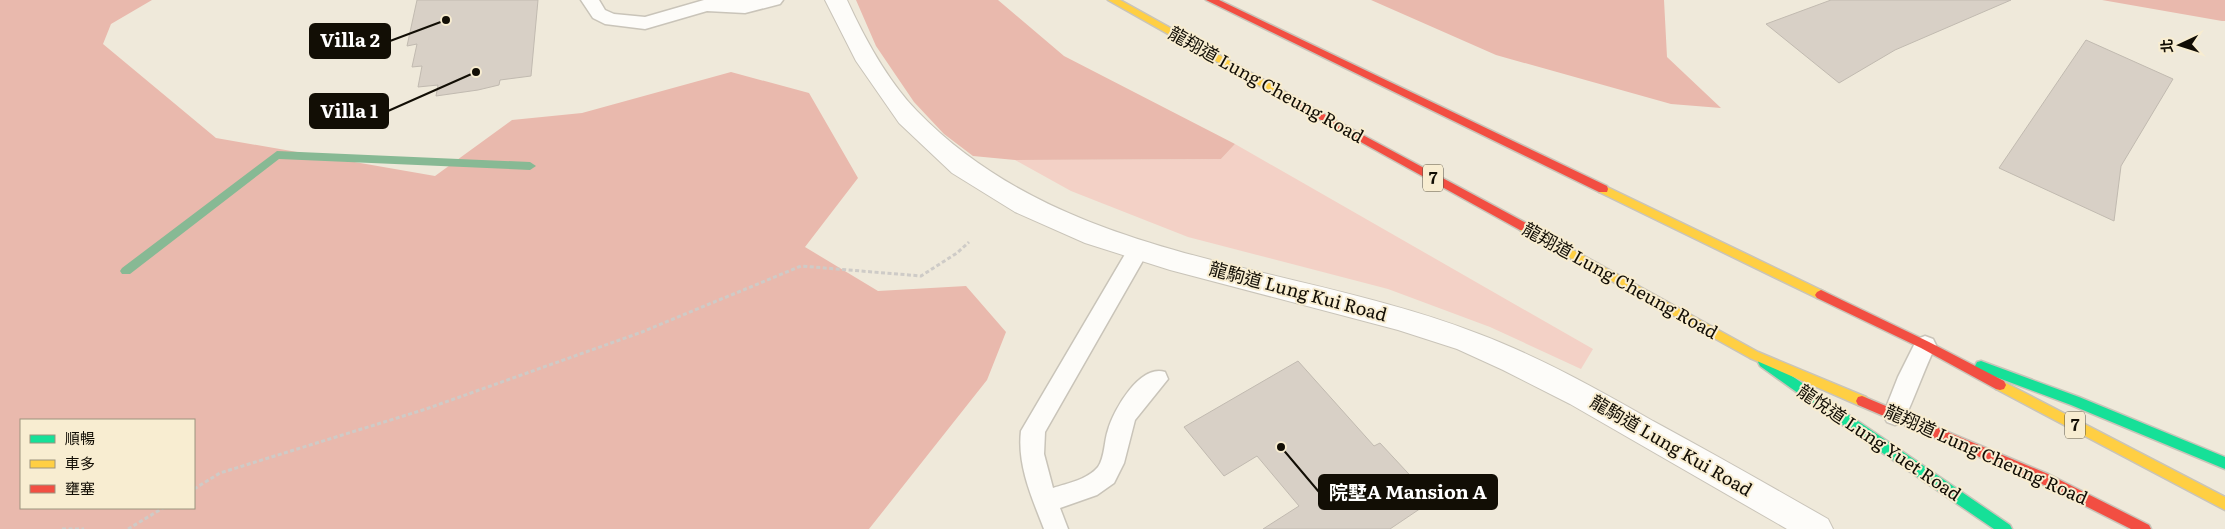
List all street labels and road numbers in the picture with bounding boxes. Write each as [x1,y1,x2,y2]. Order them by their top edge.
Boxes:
street label: 龍翔道 Lung Cheung Road [1164,19,1369,149]
road number: 7 [1423,164,1443,192]
street label: 龍翔道 Lung Cheung Road [1518,215,1723,345]
street label: 龍駒道 Lung Kui Road [1206,254,1390,327]
street label: 龍悅道 Lung Yuet Road [1793,377,1967,507]
street label: 龍駒道 Lung Kui Road [1586,387,1758,502]
street label: 龍翔道 Lung Cheung Road [1881,397,2092,511]
road number: 7 [2065,412,2085,438]

